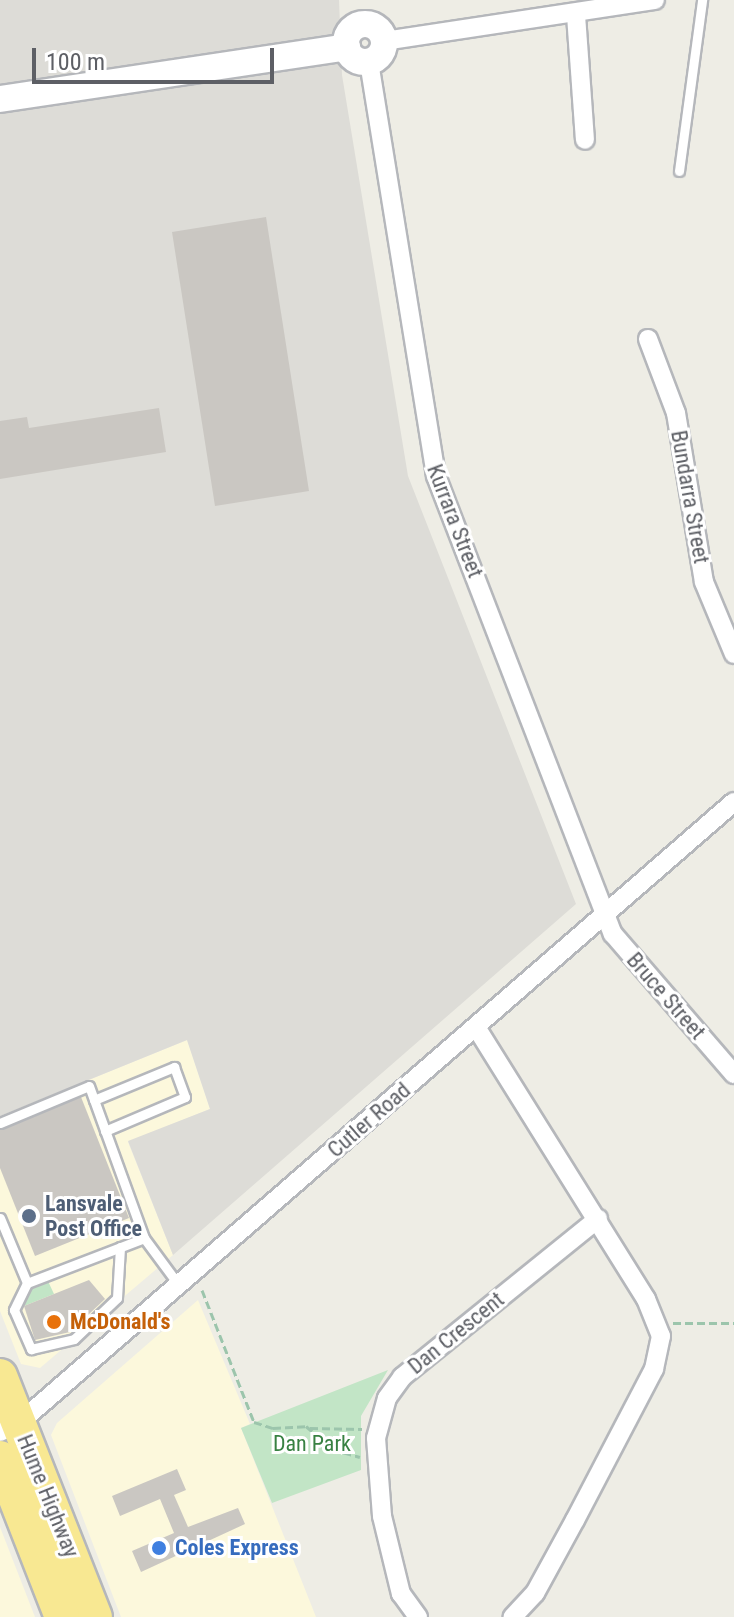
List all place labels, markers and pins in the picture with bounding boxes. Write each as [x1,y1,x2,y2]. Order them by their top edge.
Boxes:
place label: Lansvale Post Office [45,1190,142,1242]
marker: Lansvale Post Office [20,1207,38,1225]
place label: McDonald's [70,1309,170,1335]
marker: McDonald's [45,1313,63,1331]
place label: Coles Express [175,1535,299,1561]
marker: Coles Express [150,1539,168,1557]

